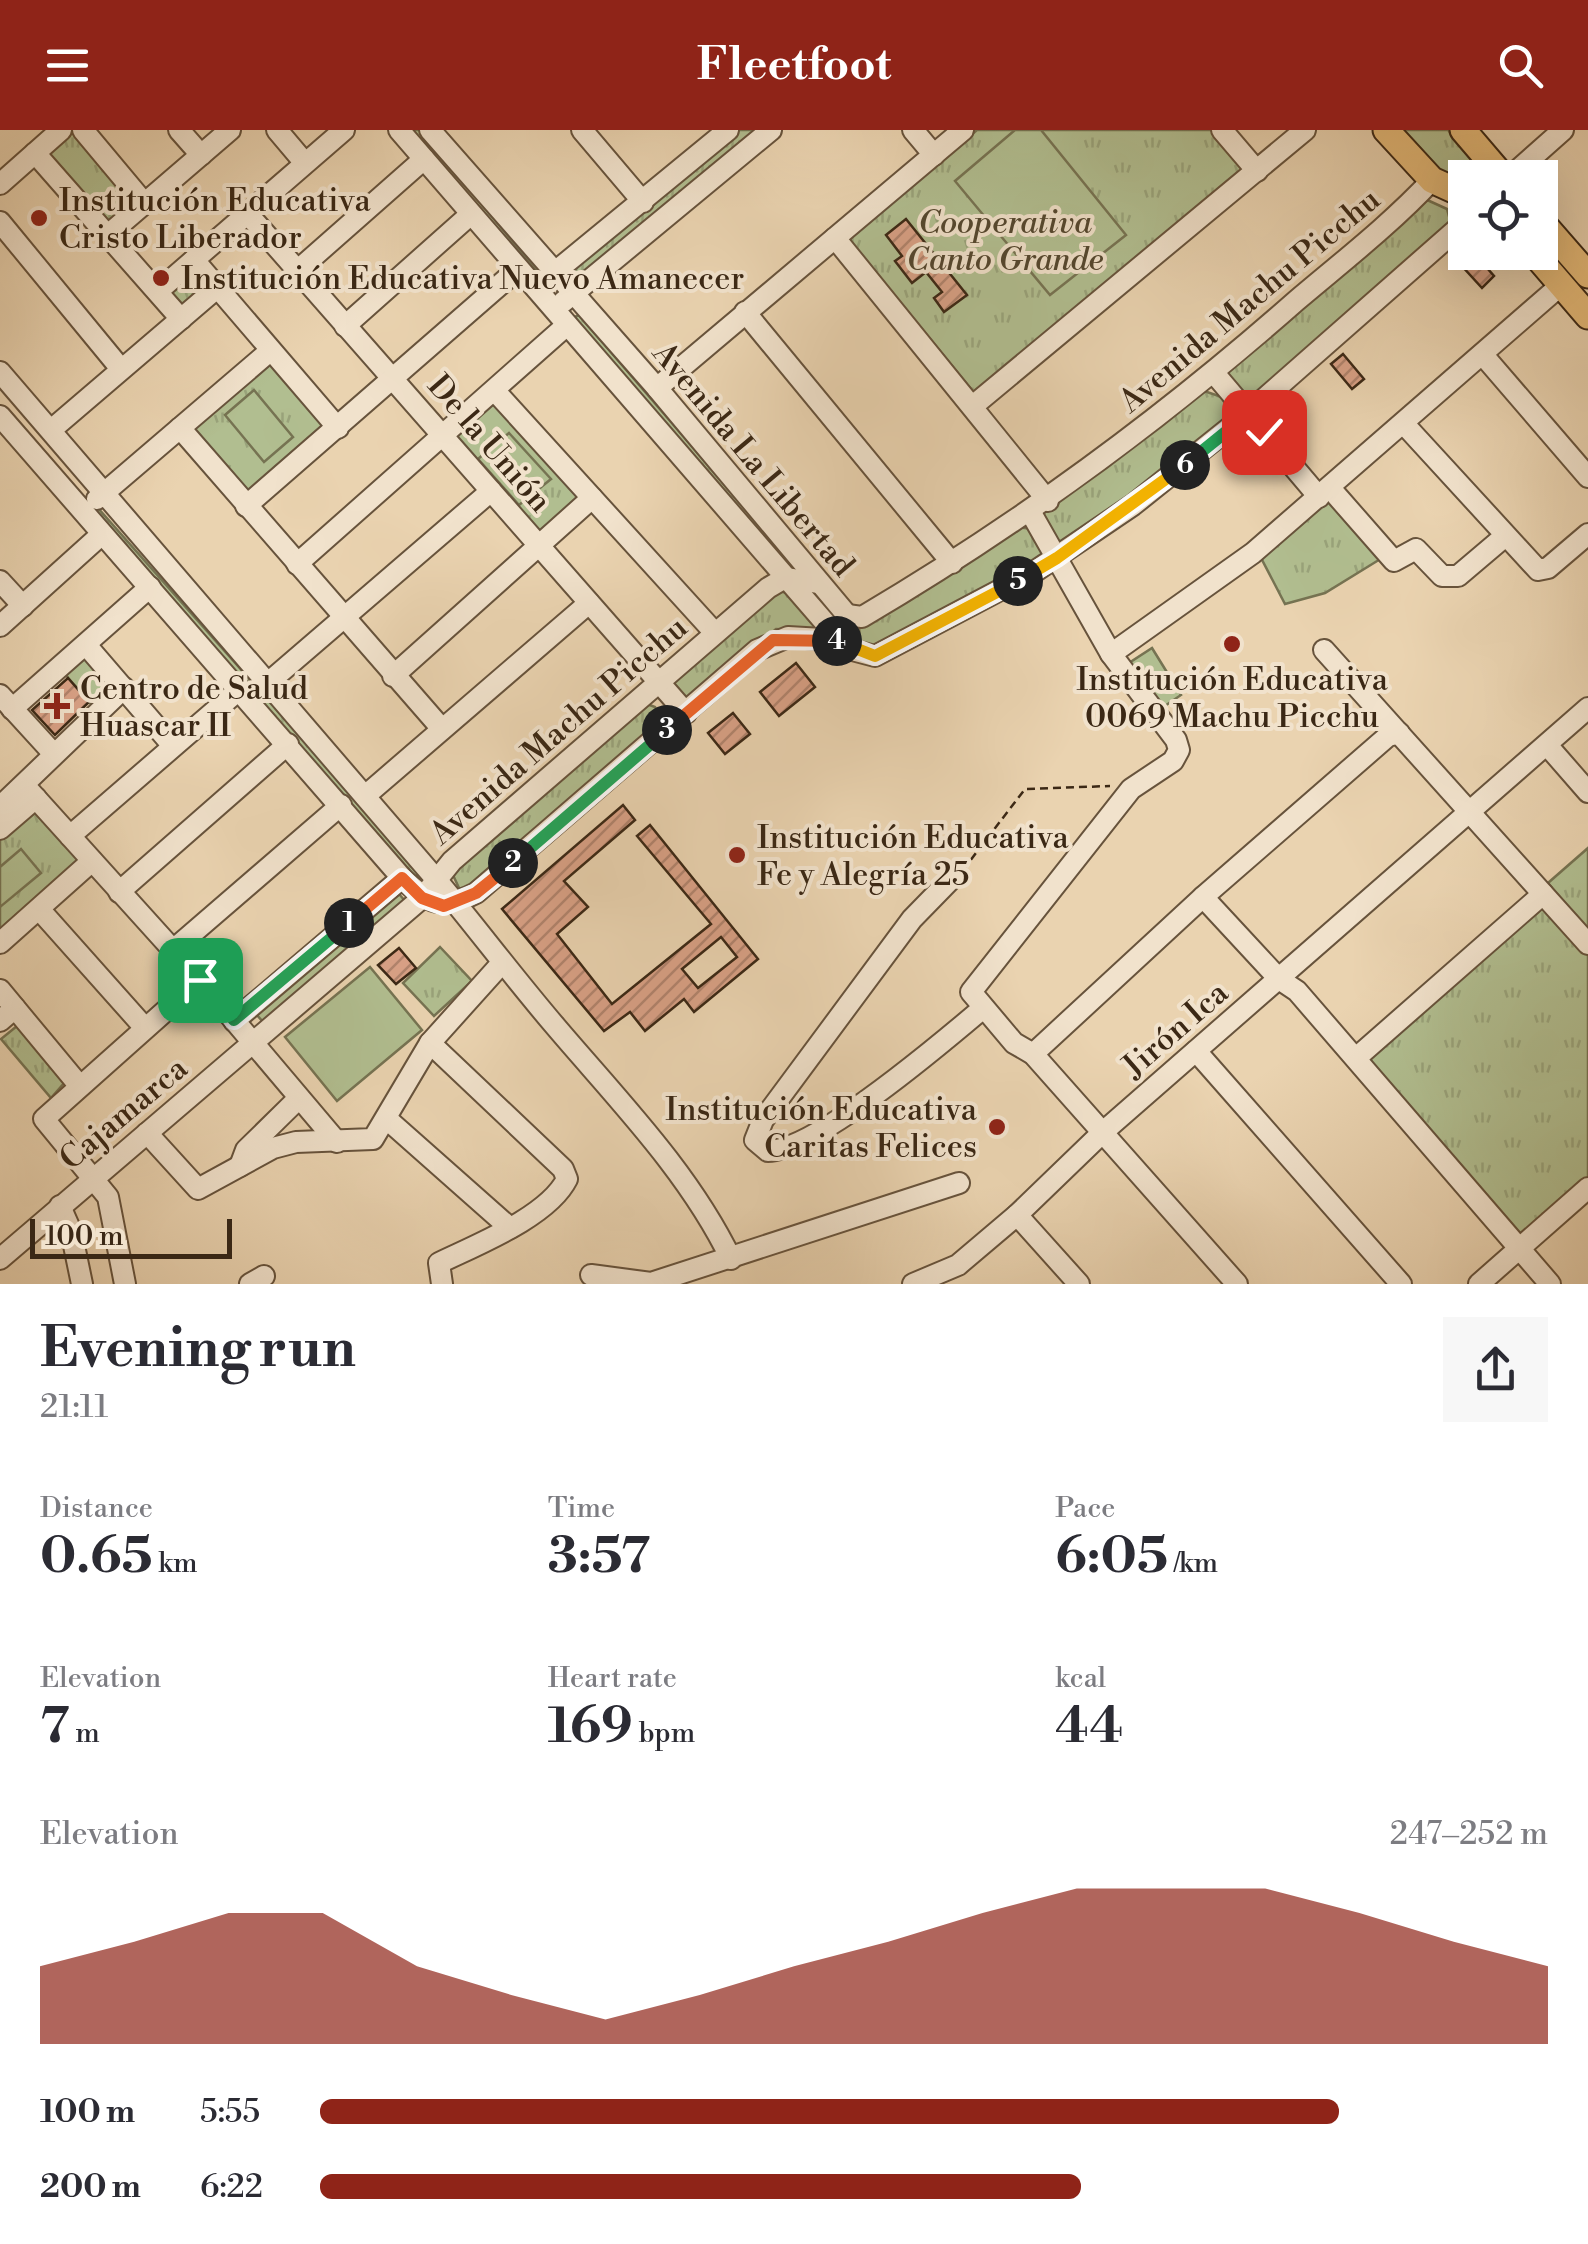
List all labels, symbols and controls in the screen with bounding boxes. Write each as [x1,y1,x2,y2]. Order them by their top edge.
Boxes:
text: Fleetfoot [697,37,891,94]
icon: menu [40,38,95,93]
icon: search [1493,38,1548,93]
map controls [1448,160,1558,270]
button: locate [1448,160,1558,270]
street label: Avenida Machu Picchu [1110,180,1388,422]
place label: Institución Educativa Cristo Liberador [59,181,371,258]
park label: Cooperativa Canto Grande [907,203,1103,280]
marker: Institución Educativa Cristo Liberador [28,207,50,229]
place label: Institución Educativa Nuevo Amanecer [181,259,744,299]
marker: Institución Educativa Nuevo Amanecer [150,267,172,289]
street label: Avenida La Libertad [643,334,863,585]
street label: De la Unión [419,367,560,521]
pin [1222,390,1307,475]
icon: check [1237,405,1292,460]
pin: 6 [1160,440,1210,490]
text: 6 [1176,447,1194,482]
pin: 5 [993,556,1043,606]
text: 5 [1009,563,1027,598]
street label: Avenida Machu Picchu [421,608,696,854]
pin: 4 [812,616,862,666]
text: 4 [828,623,846,658]
marker: Institución Educativa 0069 Machu Picchu [1221,633,1243,655]
place label: Institución Educativa 0069 Machu Picchu [1076,660,1389,737]
place label: Centro de Salud Huascar II [80,669,308,746]
marker: Centro de Salud Huascar II [44,693,70,719]
pin: 3 [642,705,692,755]
text: 3 [659,712,675,747]
place label: Institución Educativa Fe y Alegría 25 [757,818,1069,895]
pin: 2 [488,838,538,888]
marker: Institución Educativa Fe y Alegría 25 [726,844,748,866]
text: 2 [504,845,522,880]
pin: 1 [324,898,374,948]
text: 1 [342,905,356,940]
pin [158,938,243,1023]
icon: arrive [173,953,228,1008]
street label: Jirón Ica [1114,973,1237,1087]
street label: Cajamarca [52,1048,196,1179]
place label: Institución Educativa Caritas Felices [665,1090,978,1167]
marker: Institución Educativa Caritas Felices [986,1116,1008,1138]
scale bar [30,1214,232,1258]
text: 100 m [45,1219,124,1254]
text: Evening run [40,1315,356,1384]
button: share [1443,1317,1548,1422]
text: 21:11 [40,1387,108,1427]
text: Distance [40,1491,153,1526]
text: Time [548,1491,615,1526]
text: Pace [1055,1491,1115,1526]
text: 0.65 [40,1526,153,1588]
text: 3:57 [548,1526,650,1588]
text: 6:05 [1055,1526,1168,1588]
text: km [153,1546,197,1581]
text: /km [1168,1546,1218,1581]
text: Elevation [40,1661,161,1696]
text: Heart rate [548,1661,677,1696]
text: kcal [1055,1661,1106,1696]
text: 7 [40,1696,70,1758]
text: 169 [548,1696,633,1758]
text: 44 [1055,1696,1123,1758]
text: m [70,1716,100,1751]
text: bpm [633,1716,695,1751]
text: Elevation [40,1814,179,1854]
text: 247–252 m [1390,1814,1548,1854]
text: 100 m [40,2092,135,2132]
text: 5:55 [200,2092,260,2132]
text: 200 m [40,2167,141,2207]
text: 6:22 [200,2167,263,2207]

